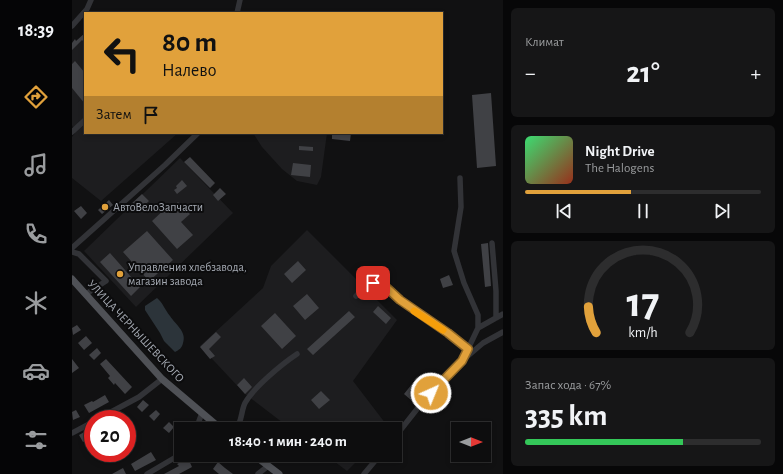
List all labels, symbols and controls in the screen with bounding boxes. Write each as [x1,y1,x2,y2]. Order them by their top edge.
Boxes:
text: 18:39 [18,22,54,40]
icon: left [96,28,148,80]
text: 80 m [162,29,217,57]
text: Климат [525,36,564,49]
text: 21° [626,58,660,88]
text: Налево [162,62,216,80]
text: − [525,62,536,84]
text: + [750,62,761,84]
icon: directions [22,83,50,111]
icon: arrive [140,104,162,126]
text: Затем [96,107,132,122]
text: Night Drive [585,144,655,159]
icon: music [22,151,50,179]
text: The Halogens [585,162,654,175]
icon: previous [553,200,575,222]
icon: pause [632,200,654,222]
icon: next [711,200,733,222]
place label: АвтоВелоЗапчасти [113,201,203,213]
marker: АвтоВелоЗапчасти [100,202,110,212]
icon: phone [22,220,50,248]
place label: Управления хлебзавода, магазин завода [128,261,247,287]
pin [356,266,390,300]
marker: Управления хлебзавода, магазин завода [115,269,125,279]
icon: arrive [362,272,384,294]
street label: УЛИЦА ЧЕРНЫШЕВСКОГО [86,277,186,385]
text: 17 [627,283,659,324]
icon: climate [22,289,50,317]
text: km/h [628,326,658,340]
icon: car [22,357,50,385]
position arrow [410,372,452,414]
text: Запас хода · 67% [525,379,611,392]
text: 335 km [525,401,607,431]
speed limit sign: 20 [84,410,136,462]
north arrow [451,422,491,462]
map controls [451,422,491,462]
icon: filters [22,426,50,454]
text: 18:40 · 1 мин · 240 m [229,434,347,449]

